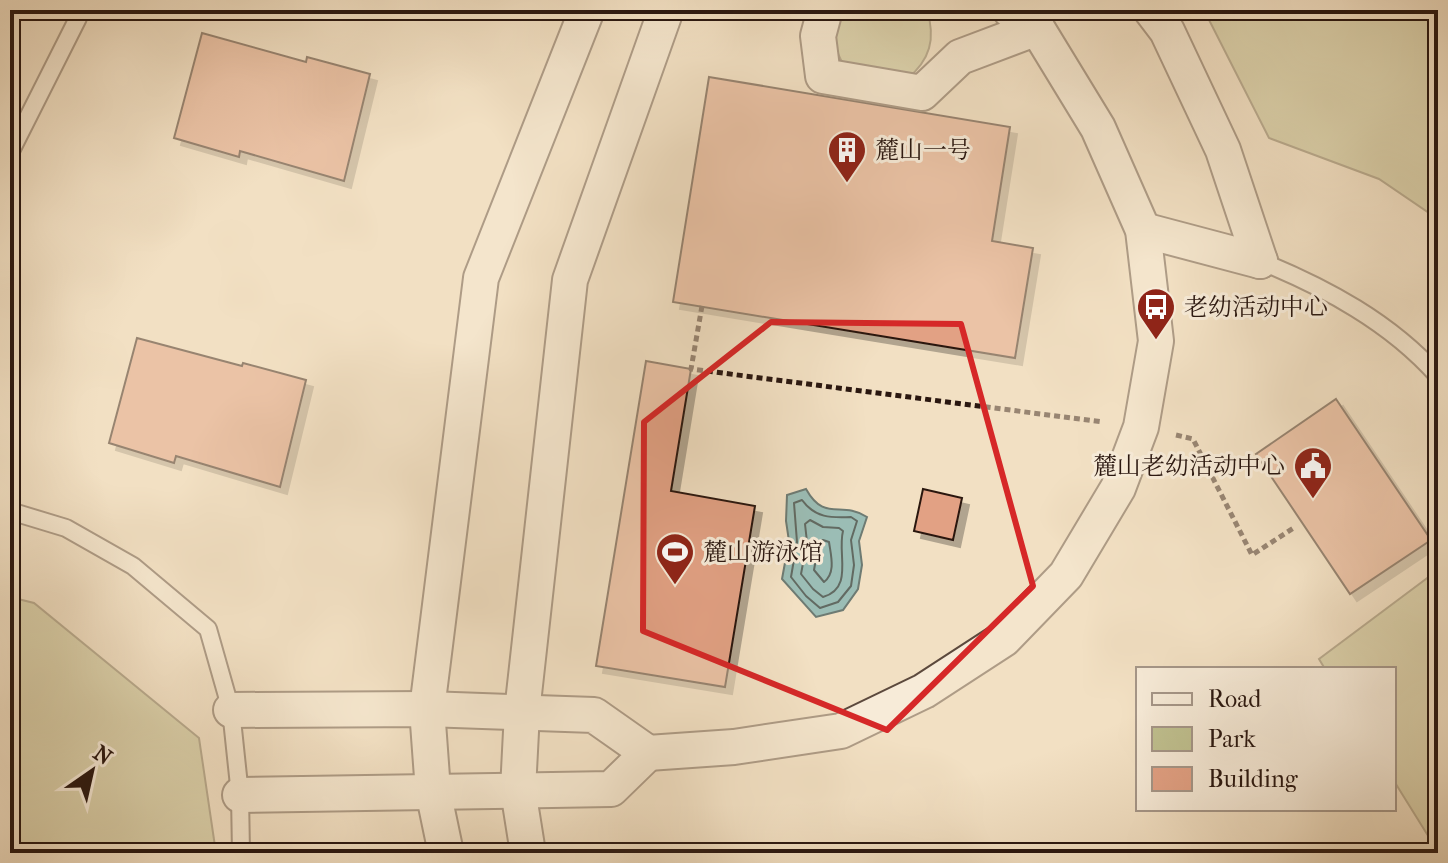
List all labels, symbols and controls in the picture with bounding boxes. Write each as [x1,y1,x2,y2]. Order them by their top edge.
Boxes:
building icon: 麓山一号 [826,129,868,184]
place label: 麓山一号 [875,136,971,164]
bus stop icon: 老幼活动中心 [1135,286,1177,341]
place label: 老幼活动中心 [1184,293,1328,321]
public building icon: 麓山老幼活动中心 [1292,445,1334,500]
place label: 麓山老幼活动中心 [1093,452,1285,480]
sports icon: 麓山游泳馆 [654,531,696,586]
place label: 麓山游泳馆 [703,538,823,566]
legend [1136,667,1396,811]
text: Road [1208,685,1262,713]
text: Park [1208,725,1256,753]
north arrow [52,731,132,811]
text: N [88,740,117,771]
text: Building [1208,765,1299,793]

